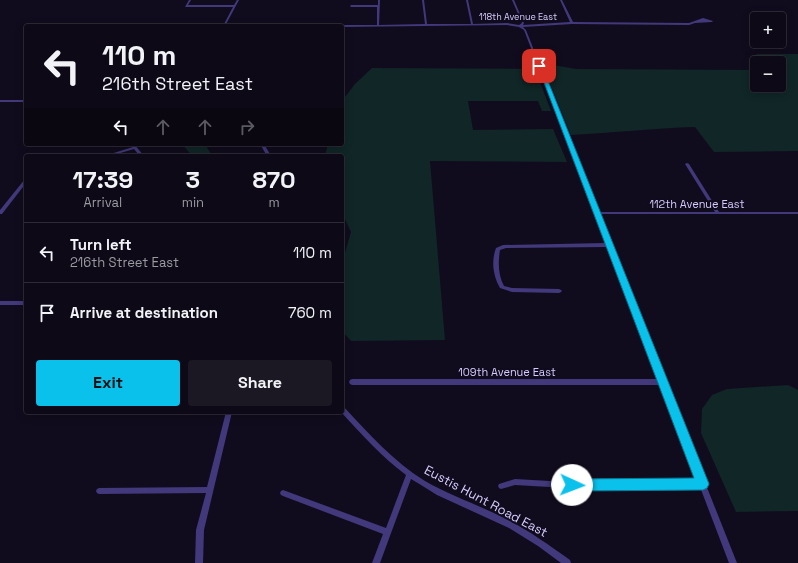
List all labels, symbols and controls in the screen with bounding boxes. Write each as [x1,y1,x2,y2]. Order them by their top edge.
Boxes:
street label: 118th Avenue East [479,11,557,23]
map controls [750,12,786,92]
button: + [750,12,786,48]
text: 110 m [102,37,176,73]
icon: left [36,40,88,92]
pin [522,49,556,83]
icon: arrive [528,55,550,77]
button: − [750,56,786,92]
text: 216th Street East [102,72,253,95]
icon: left [110,116,132,138]
icon: ahead [152,116,174,138]
icon: ahead [194,116,216,138]
icon: right [236,116,258,138]
text: 17:39 [73,164,133,195]
text: 3 [186,164,200,195]
text: 870 [253,164,296,195]
text: Arrival [84,194,122,211]
text: min [182,194,204,211]
text: m [268,194,280,211]
street label: 112th Avenue East [649,197,745,211]
text: Turn left [70,235,132,254]
icon: left [36,242,58,264]
text: 110 m [293,243,332,262]
text: 216th Street East [70,254,179,271]
icon: arrive [36,302,58,324]
text: Arrive at destination [70,303,218,322]
text: 760 m [288,303,332,322]
button: Exit [36,360,180,406]
button: Share [188,360,332,406]
street label: 109th Avenue East [458,365,556,379]
street label: Eustis Hunt Road East [421,461,551,541]
position arrow [551,464,593,506]

